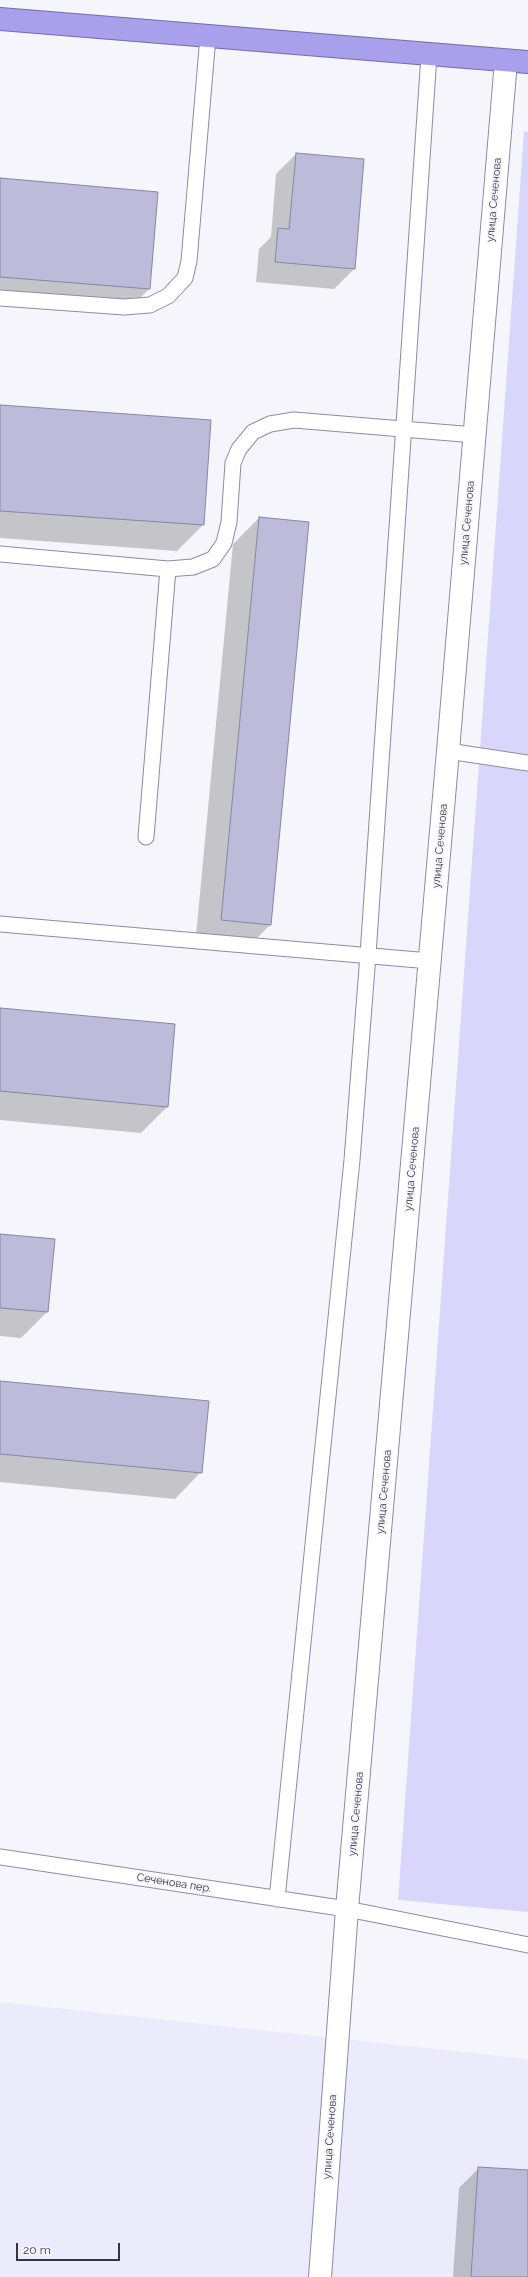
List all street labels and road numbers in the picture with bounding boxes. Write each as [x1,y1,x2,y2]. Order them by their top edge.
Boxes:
street label: улица Сеченова [484,157,504,243]
street label: улица Сеченова [457,480,477,566]
street label: улица Сеченова [430,803,450,889]
street label: улица Сеченова [402,1126,422,1212]
street label: улица Сеченова [374,1449,394,1535]
street label: улица Сеченова [346,1771,366,1857]
street label: Сеченова пер. [136,1871,212,1895]
street label: улица Сеченова [320,2094,340,2180]

